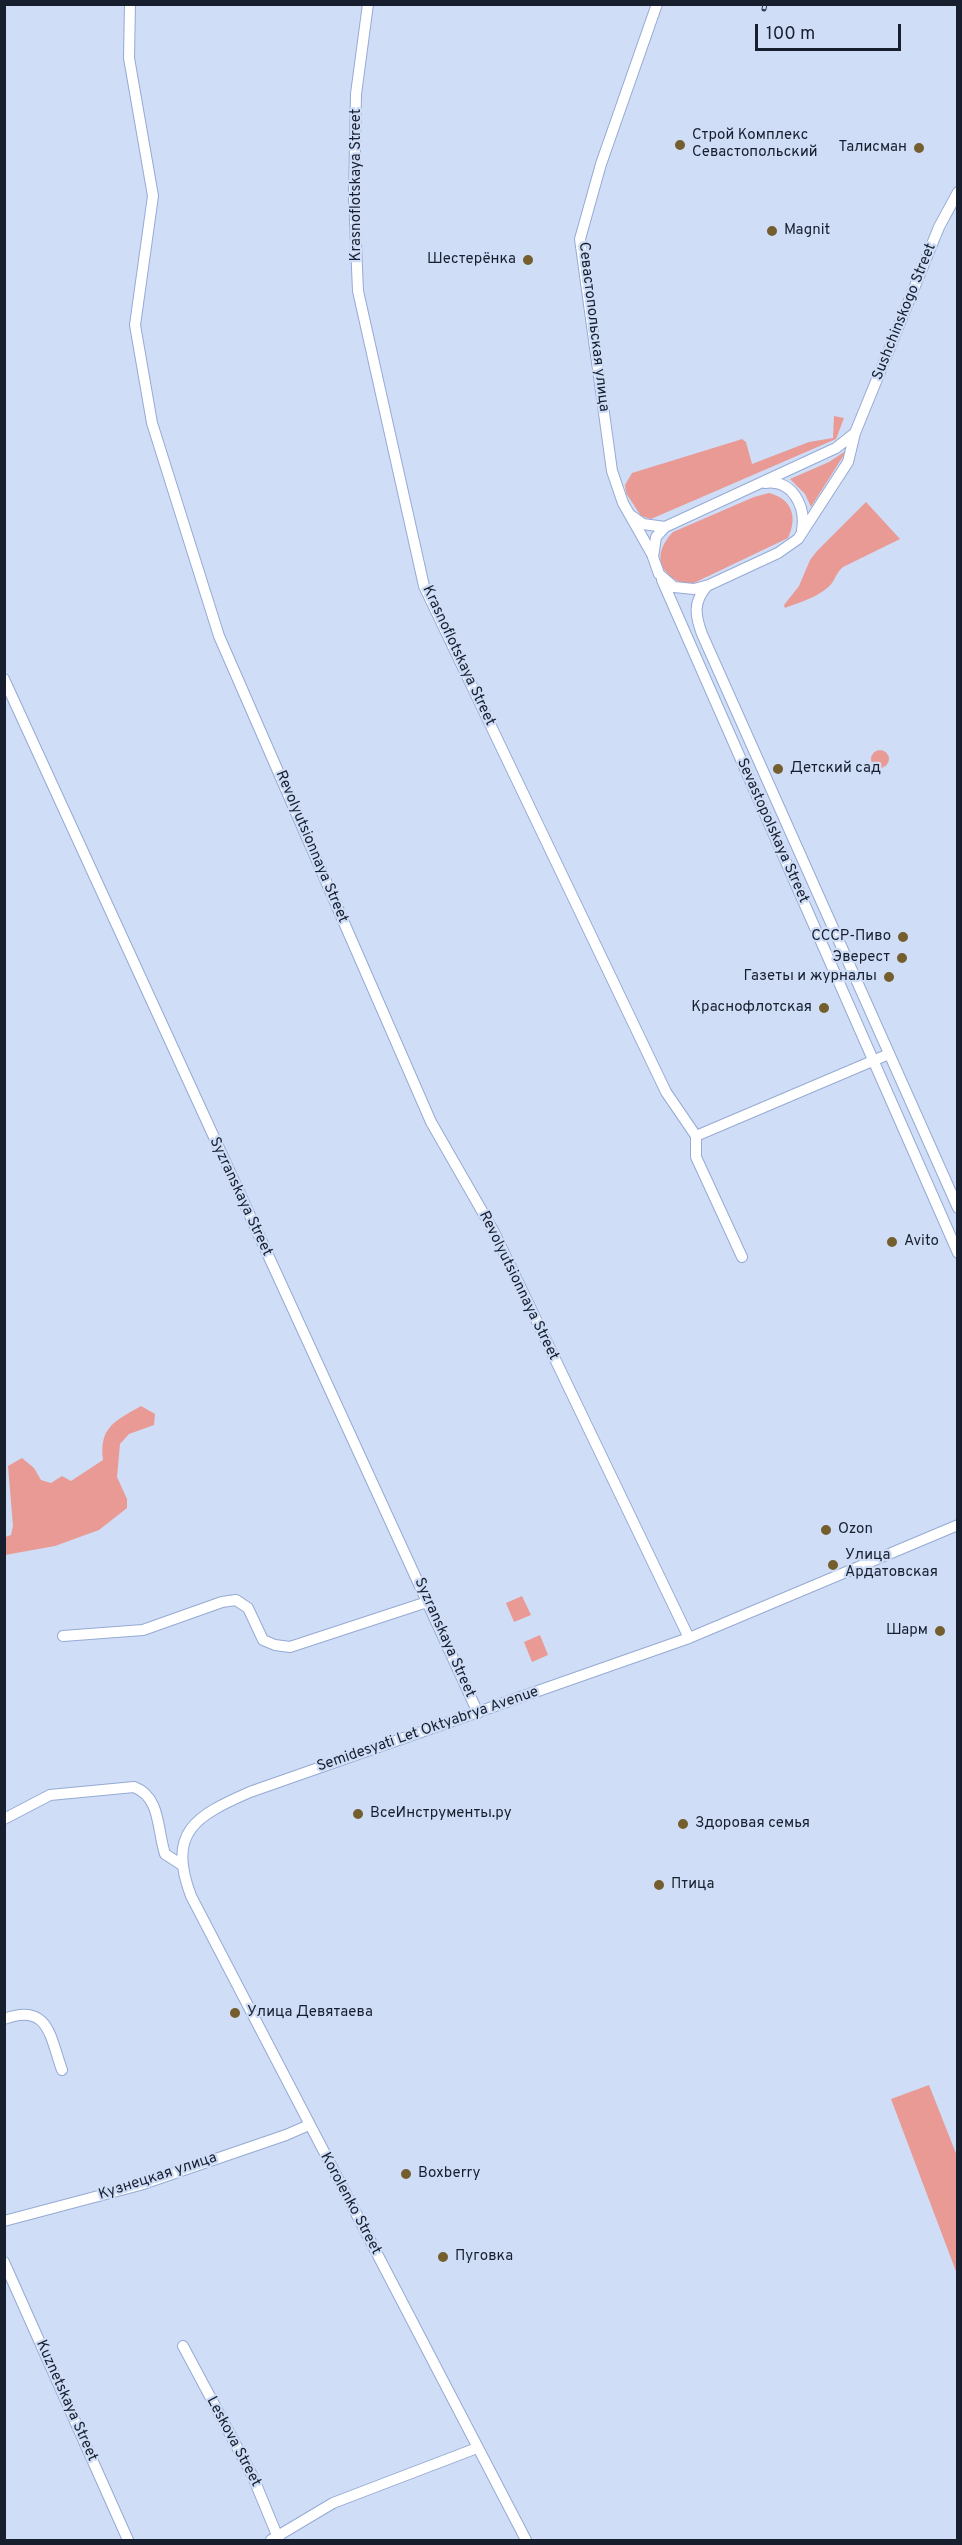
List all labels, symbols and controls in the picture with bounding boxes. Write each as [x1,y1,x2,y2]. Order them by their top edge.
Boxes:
scale bar [758,12,904,50]
text: 100 m [766,23,815,46]
street label: Krasnoflotskaya Street [348,109,366,261]
place label: Строй Комплекс Севастопольский [692,127,818,162]
marker: Строй Комплекс Севастопольский [673,138,687,152]
place label: Талисман [838,139,907,157]
marker: Талисман [912,141,926,155]
place label: Magnit [784,222,830,240]
marker: Magnit [765,224,779,238]
street label: Севастопольская улица [574,241,612,413]
street label: Sushchinskogo Street [869,241,941,383]
place label: Шестерёнка [427,251,516,269]
marker: Шестерёнка [521,253,535,267]
street label: Krasnoflotskaya Street [418,583,498,729]
street label: Sevastopolskaya Street [732,756,812,906]
place label: Детский сад [790,760,881,778]
marker: Детский сад [771,762,785,776]
street label: Revolyutsionnaya Street [271,768,351,926]
place label: СССР-Пиво [811,928,891,946]
marker: СССР-Пиво [896,930,910,944]
place label: Эверест [833,949,890,967]
marker: Эверест [895,951,909,965]
place label: Газеты и журналы [744,968,877,986]
marker: Газеты и журналы [882,970,896,984]
place label: Краснофлотская [691,999,812,1017]
marker: Краснофлотская [817,1001,831,1015]
street label: Syzranskaya Street [205,1135,275,1259]
street label: Revolyutsionnaya Street [474,1208,562,1364]
place label: Avito [904,1233,939,1251]
marker: Avito [885,1235,899,1249]
place label: Ozon [838,1521,873,1539]
marker: Ozon [819,1523,833,1537]
place label: Улица Ардатовская [845,1547,938,1582]
marker: Улица Ардатовская [826,1558,840,1572]
street label: Syzranskaya Street [410,1575,478,1701]
place label: Шарм [886,1622,928,1640]
marker: Шарм [933,1624,947,1638]
street label: Semidesyati Let Oktyabrya Avenue [315,1684,541,1776]
place label: ВсеИнструменты.ру [370,1805,512,1823]
marker: ВсеИнструменты.ру [351,1807,365,1821]
place label: Здоровая семья [695,1815,810,1833]
marker: Здоровая семья [676,1817,690,1831]
place label: Птица [671,1876,714,1894]
marker: Птица [652,1878,666,1892]
place label: Улица Девятаева [247,2004,373,2022]
marker: Улица Девятаева [228,2006,242,2020]
street label: Кузнецкая улица [97,2149,219,2205]
street label: Korolenko Street [316,2150,384,2258]
place label: Boxberry [418,2165,480,2183]
marker: Boxberry [399,2167,413,2181]
place label: Пуговка [455,2248,513,2266]
marker: Пуговка [436,2250,450,2264]
street label: Kuznetskaya Street [31,2338,101,2464]
street label: Leskova Street [202,2394,264,2490]

